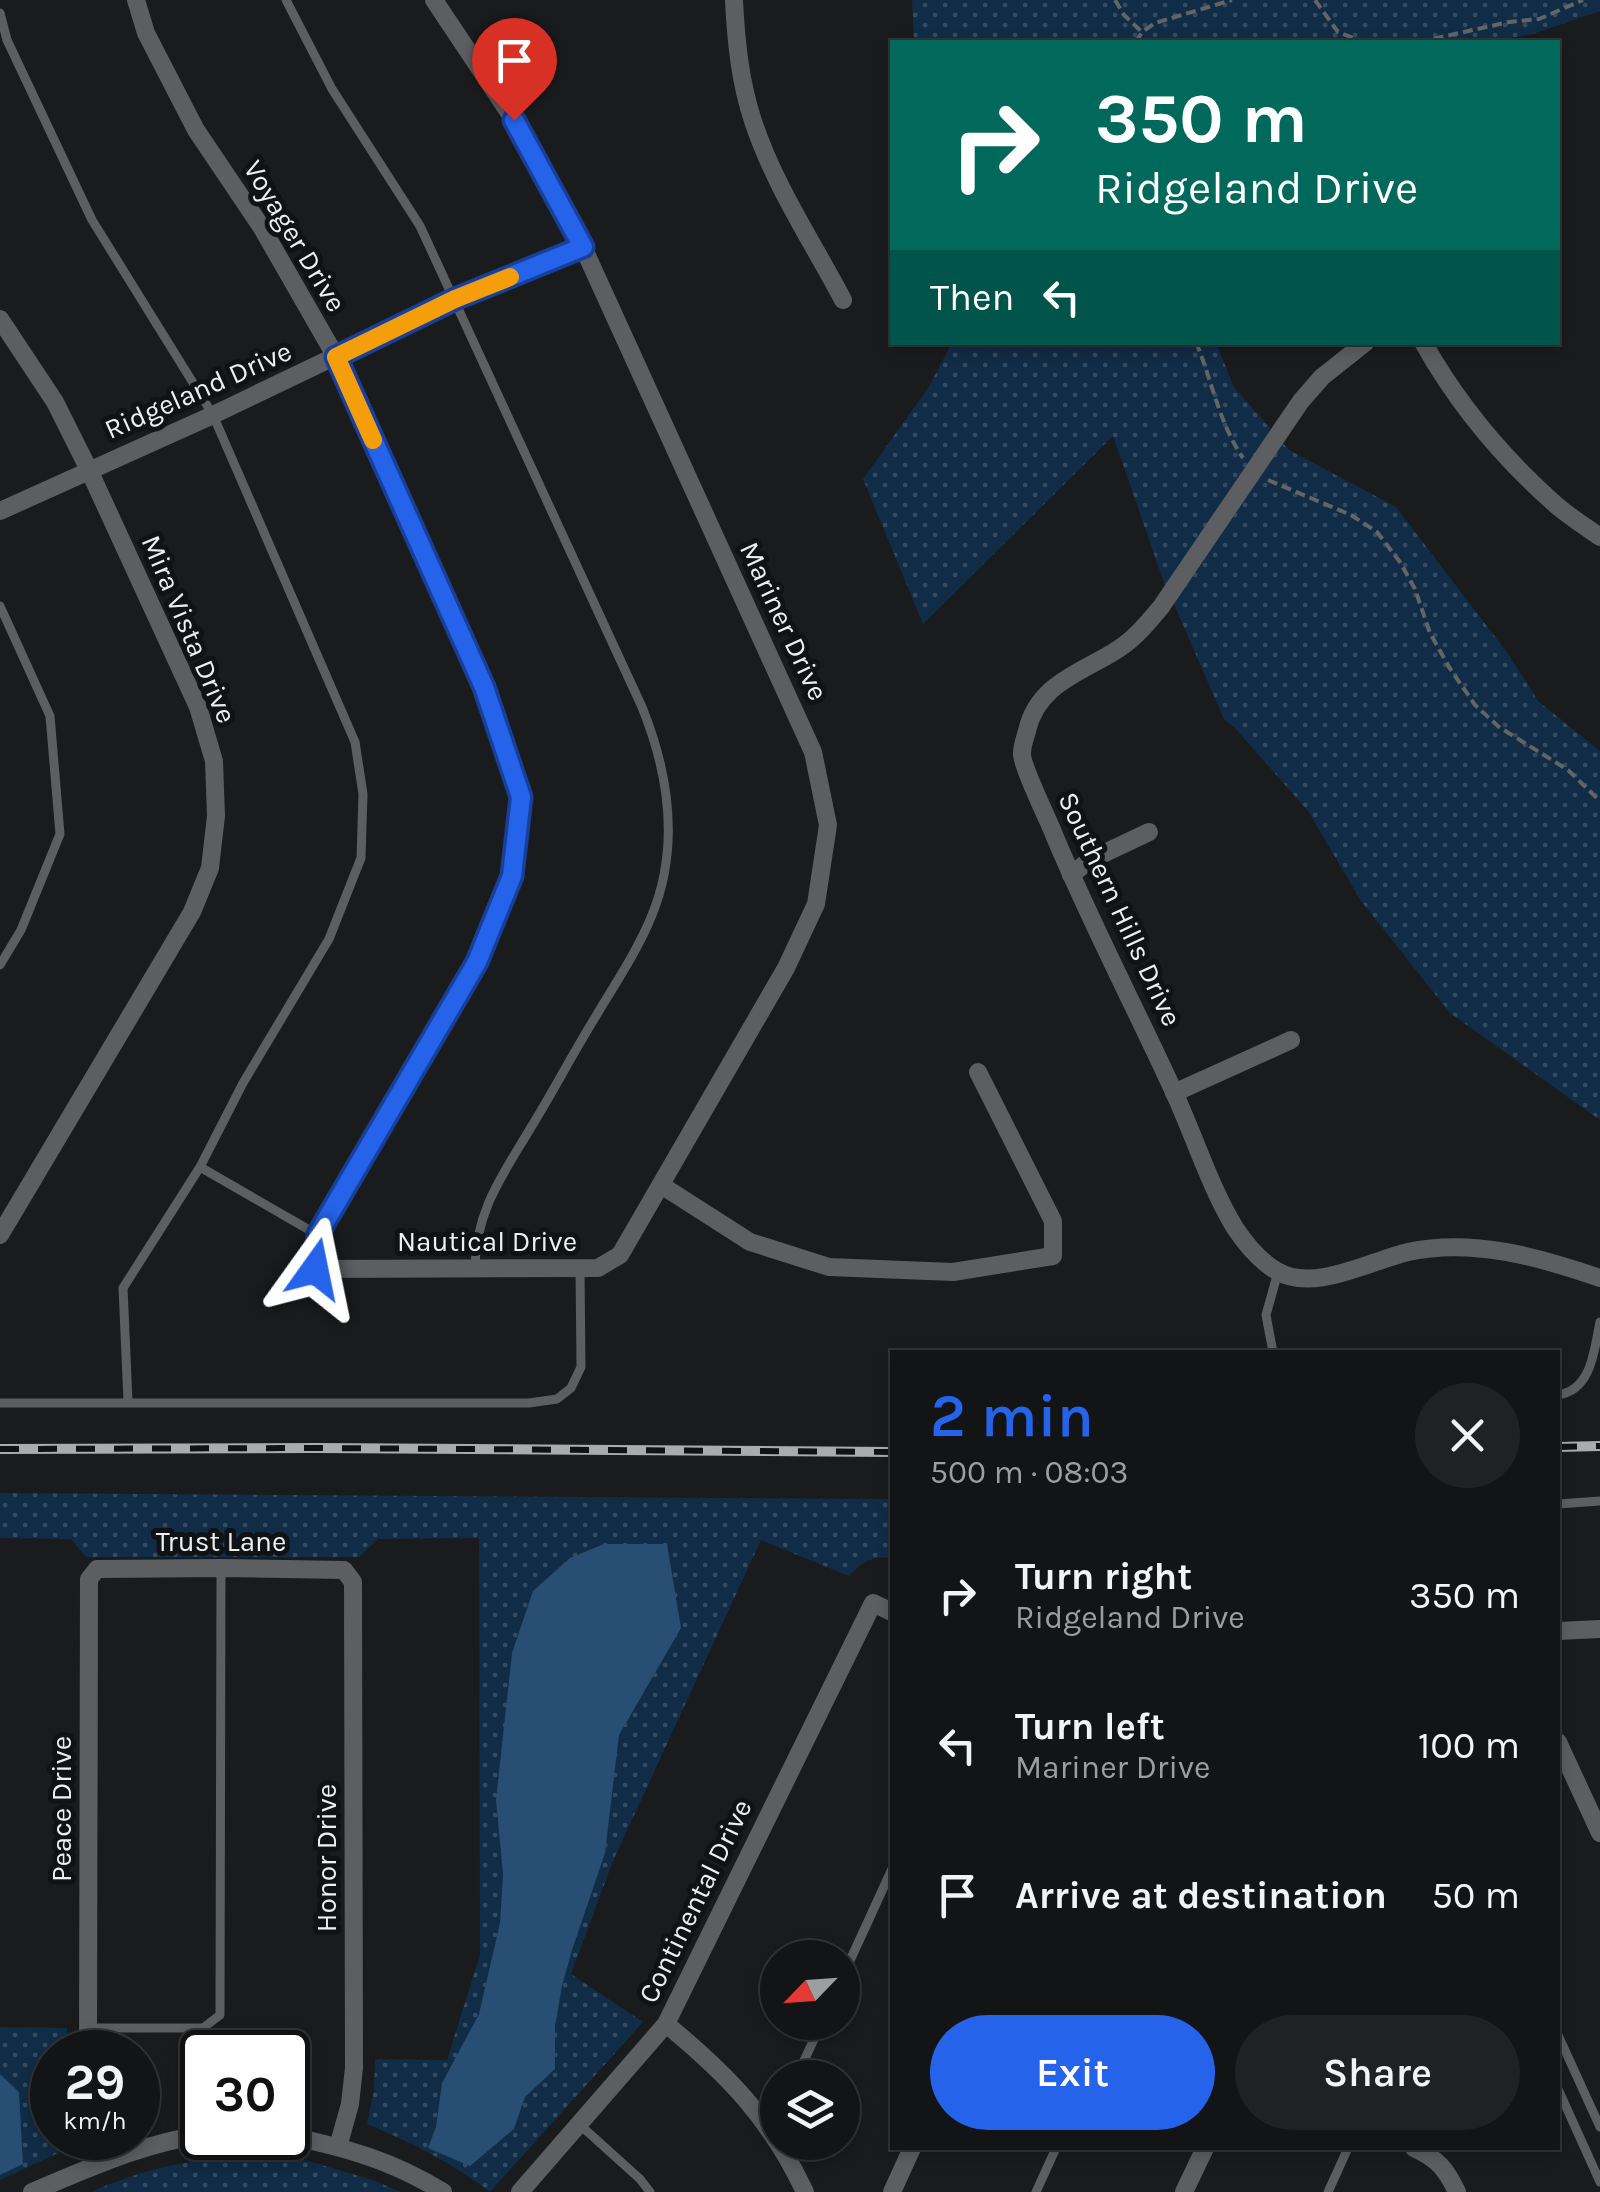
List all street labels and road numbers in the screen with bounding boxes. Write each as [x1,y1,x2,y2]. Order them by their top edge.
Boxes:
street label: Voyager Drive [237,154,353,318]
street label: Ridgeland Drive [99,334,297,446]
street label: Mira Vista Drive [135,530,243,728]
street label: Mariner Drive [733,537,835,705]
street label: Southern Hills Drive [1051,787,1189,1031]
street label: Nautical Drive [397,1225,577,1258]
street label: Trust Lane [156,1525,286,1558]
street label: Peace Drive [45,1736,78,1882]
street label: Honor Drive [310,1784,343,1932]
street label: Continental Drive [631,1794,759,2008]

